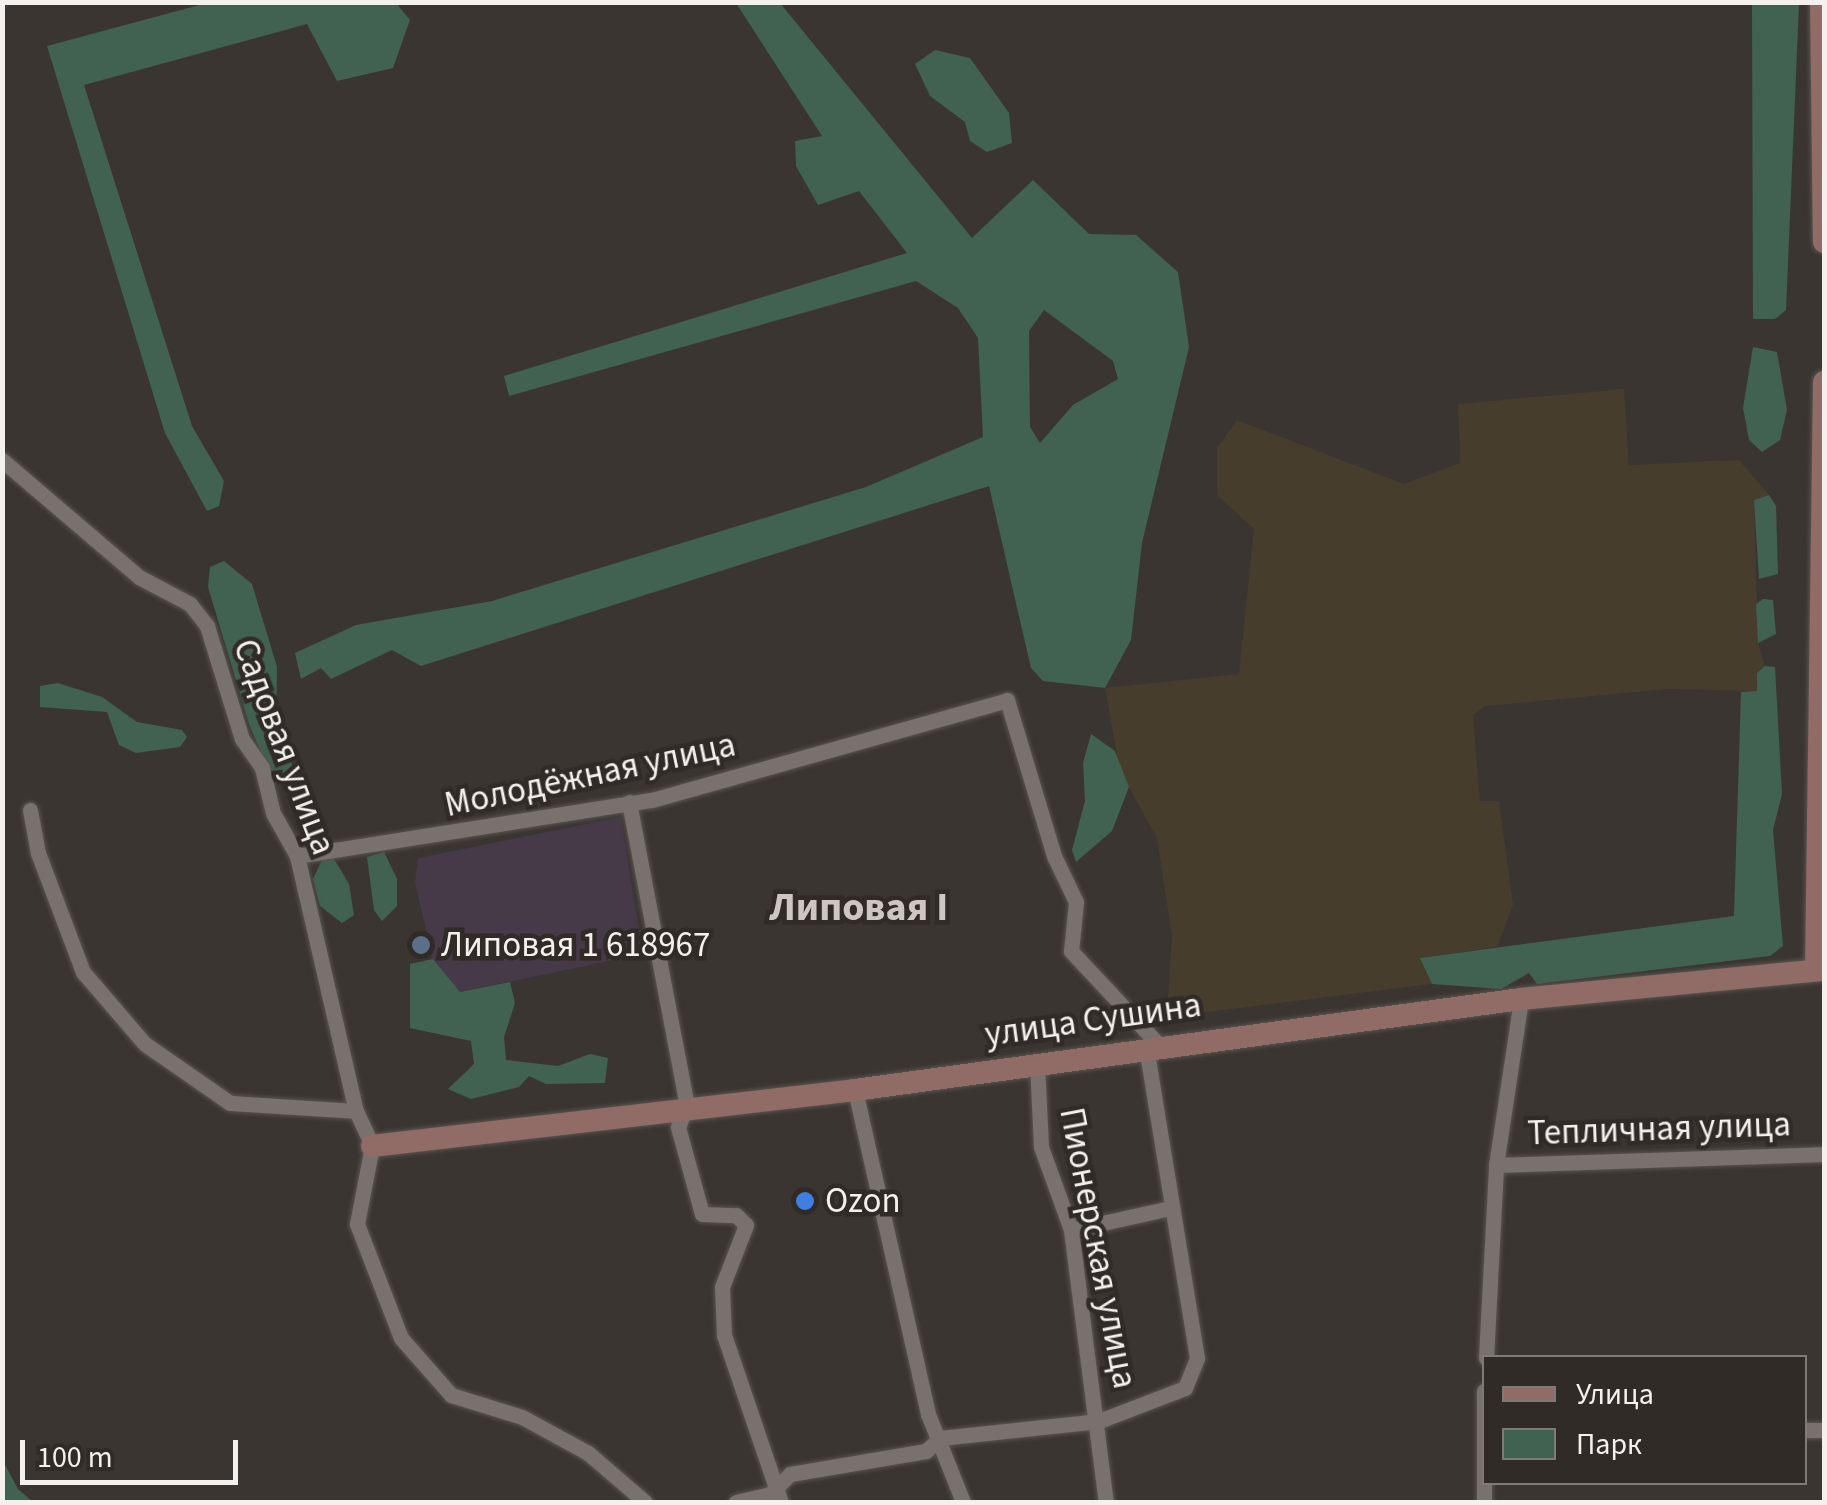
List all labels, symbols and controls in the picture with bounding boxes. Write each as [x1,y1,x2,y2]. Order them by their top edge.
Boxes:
street label: Садовая улица [224,633,344,861]
street label: Молодёжная улица [441,724,739,826]
district label: Липовая I [770,884,948,932]
place label: Липовая 1 618967 [441,924,710,966]
marker: Липовая 1 618967 [410,934,432,956]
street label: улица Сушина [982,984,1204,1056]
street label: Тепличная улица [1527,1103,1791,1155]
street label: Пионерская улица [1050,1104,1146,1392]
place label: Ozon [825,1180,901,1222]
marker: Ozon [794,1190,816,1212]
legend [1482,1355,1807,1485]
text: Улица [1576,1373,1654,1416]
scale bar [25,1420,242,1482]
text: Парк [1576,1423,1642,1466]
text: 100 m [37,1436,113,1479]

